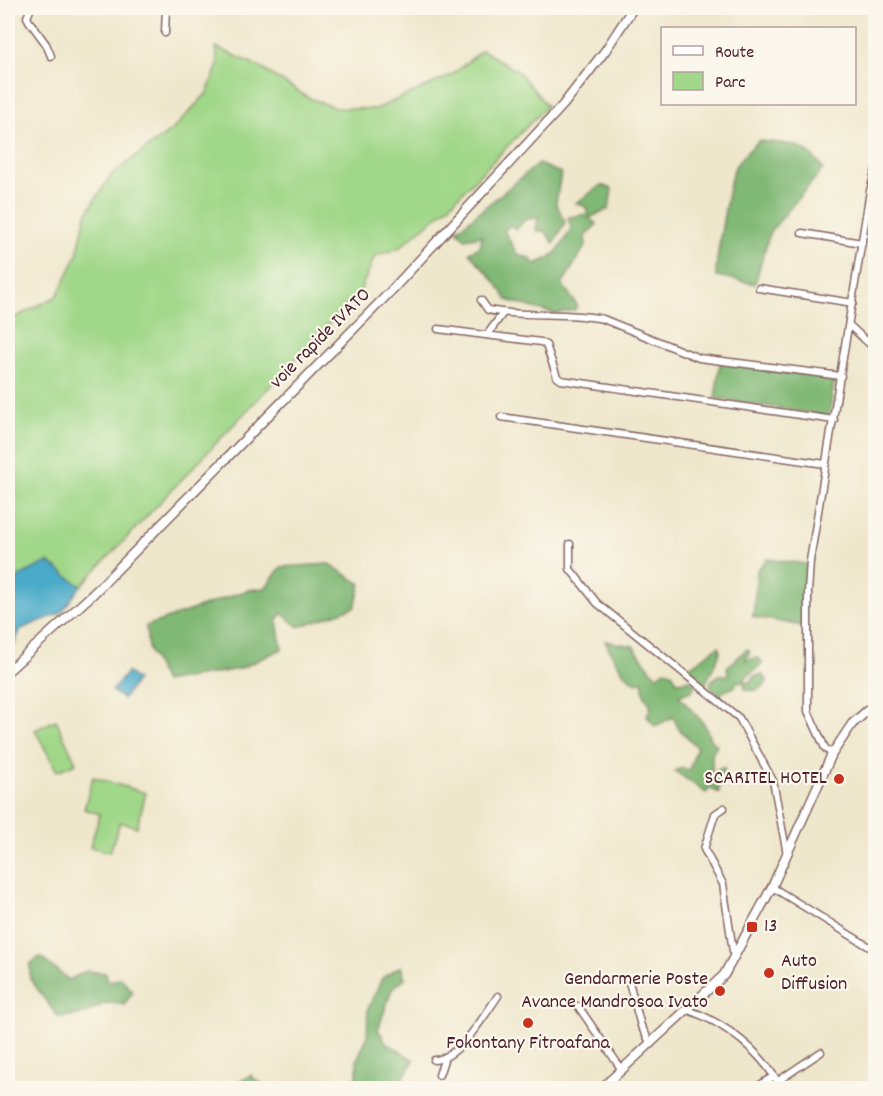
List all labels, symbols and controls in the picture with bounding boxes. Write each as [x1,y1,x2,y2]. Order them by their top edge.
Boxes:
legend [661,27,856,105]
text: Route [715,41,754,66]
text: Parc [715,71,746,96]
street label: voie rapide IVATO [264,282,378,396]
place label: SCARITEL HOTEL [705,765,827,793]
marker: SCARITEL HOTEL [832,772,846,786]
place label: 13 [764,913,777,941]
marker: 13 [745,920,759,934]
place label: Auto Diffusion [781,948,847,999]
place label: Gendarmerie Poste Avance Mandrosoa Ivato [521,966,708,1017]
marker: Auto Diffusion [762,966,776,980]
marker: Gendarmerie Poste Avance Mandrosoa Ivato [713,984,727,998]
marker: Fokontany Fitroafana [521,1016,535,1030]
place label: Fokontany Fitroafana [446,1030,610,1058]

